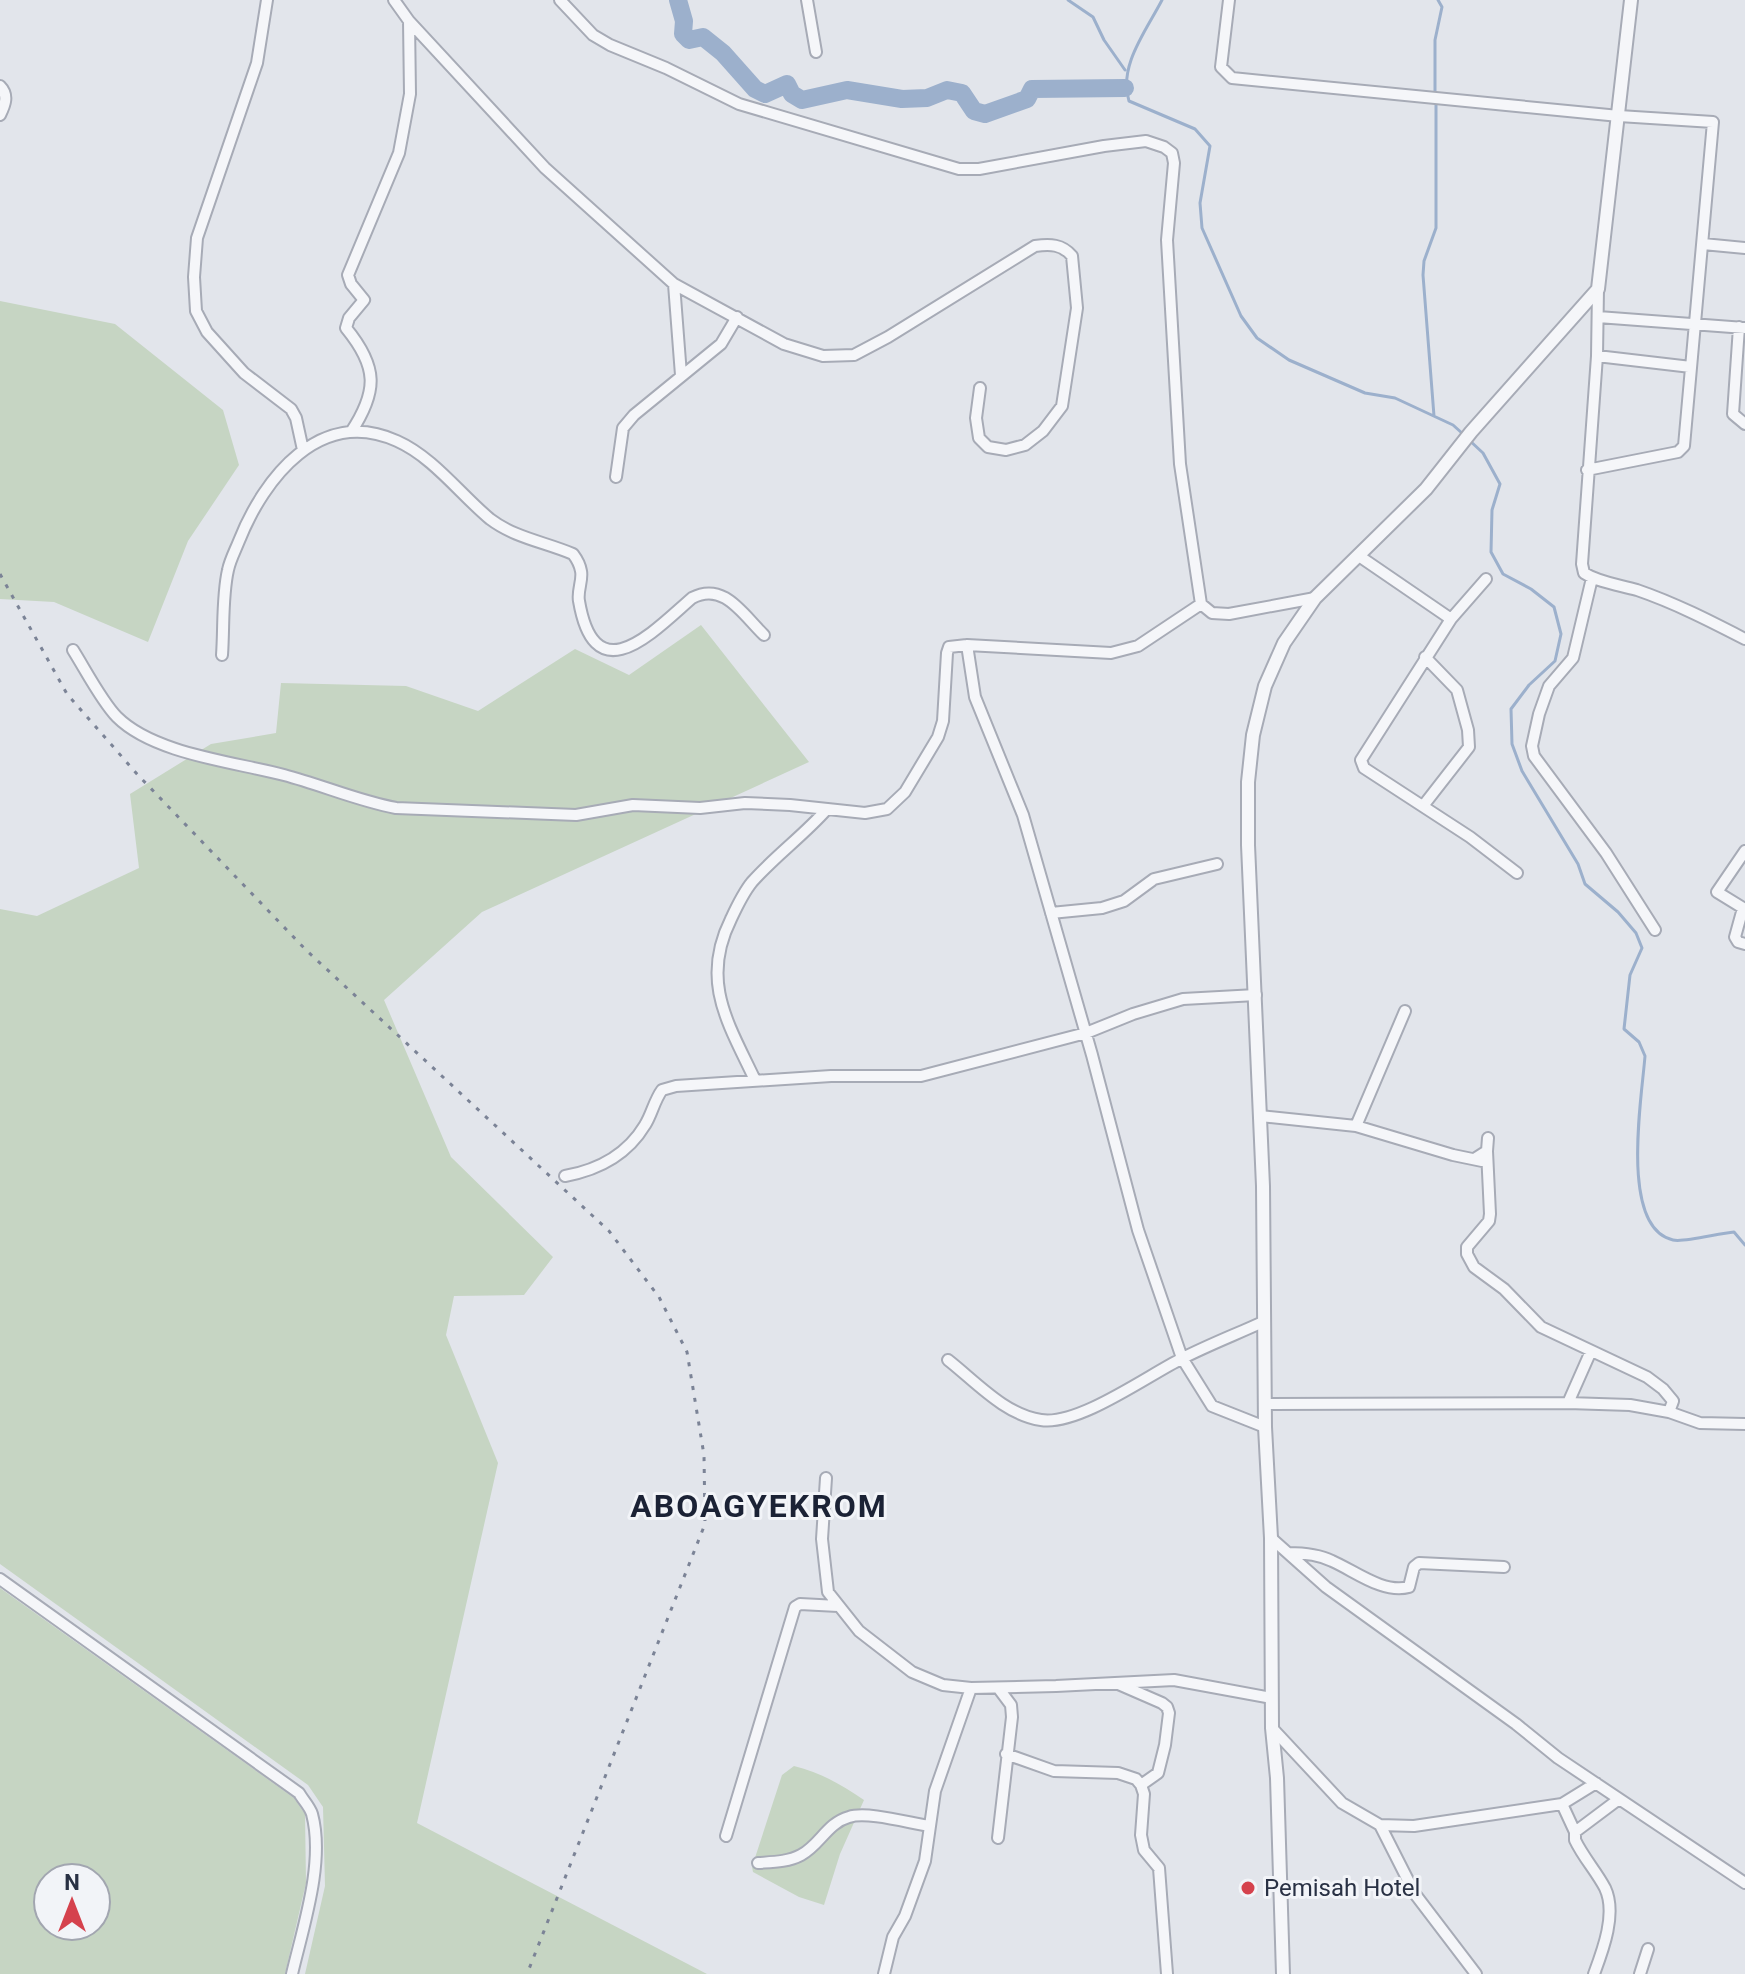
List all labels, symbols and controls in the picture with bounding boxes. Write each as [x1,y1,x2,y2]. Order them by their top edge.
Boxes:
district label: ABOAGYEKROM [630,1487,888,1525]
north arrow [32,1862,112,1942]
text: N [64,1870,80,1895]
place label: Pemisah Hotel [1264,1874,1420,1902]
marker: Pemisah Hotel [1239,1879,1257,1897]

